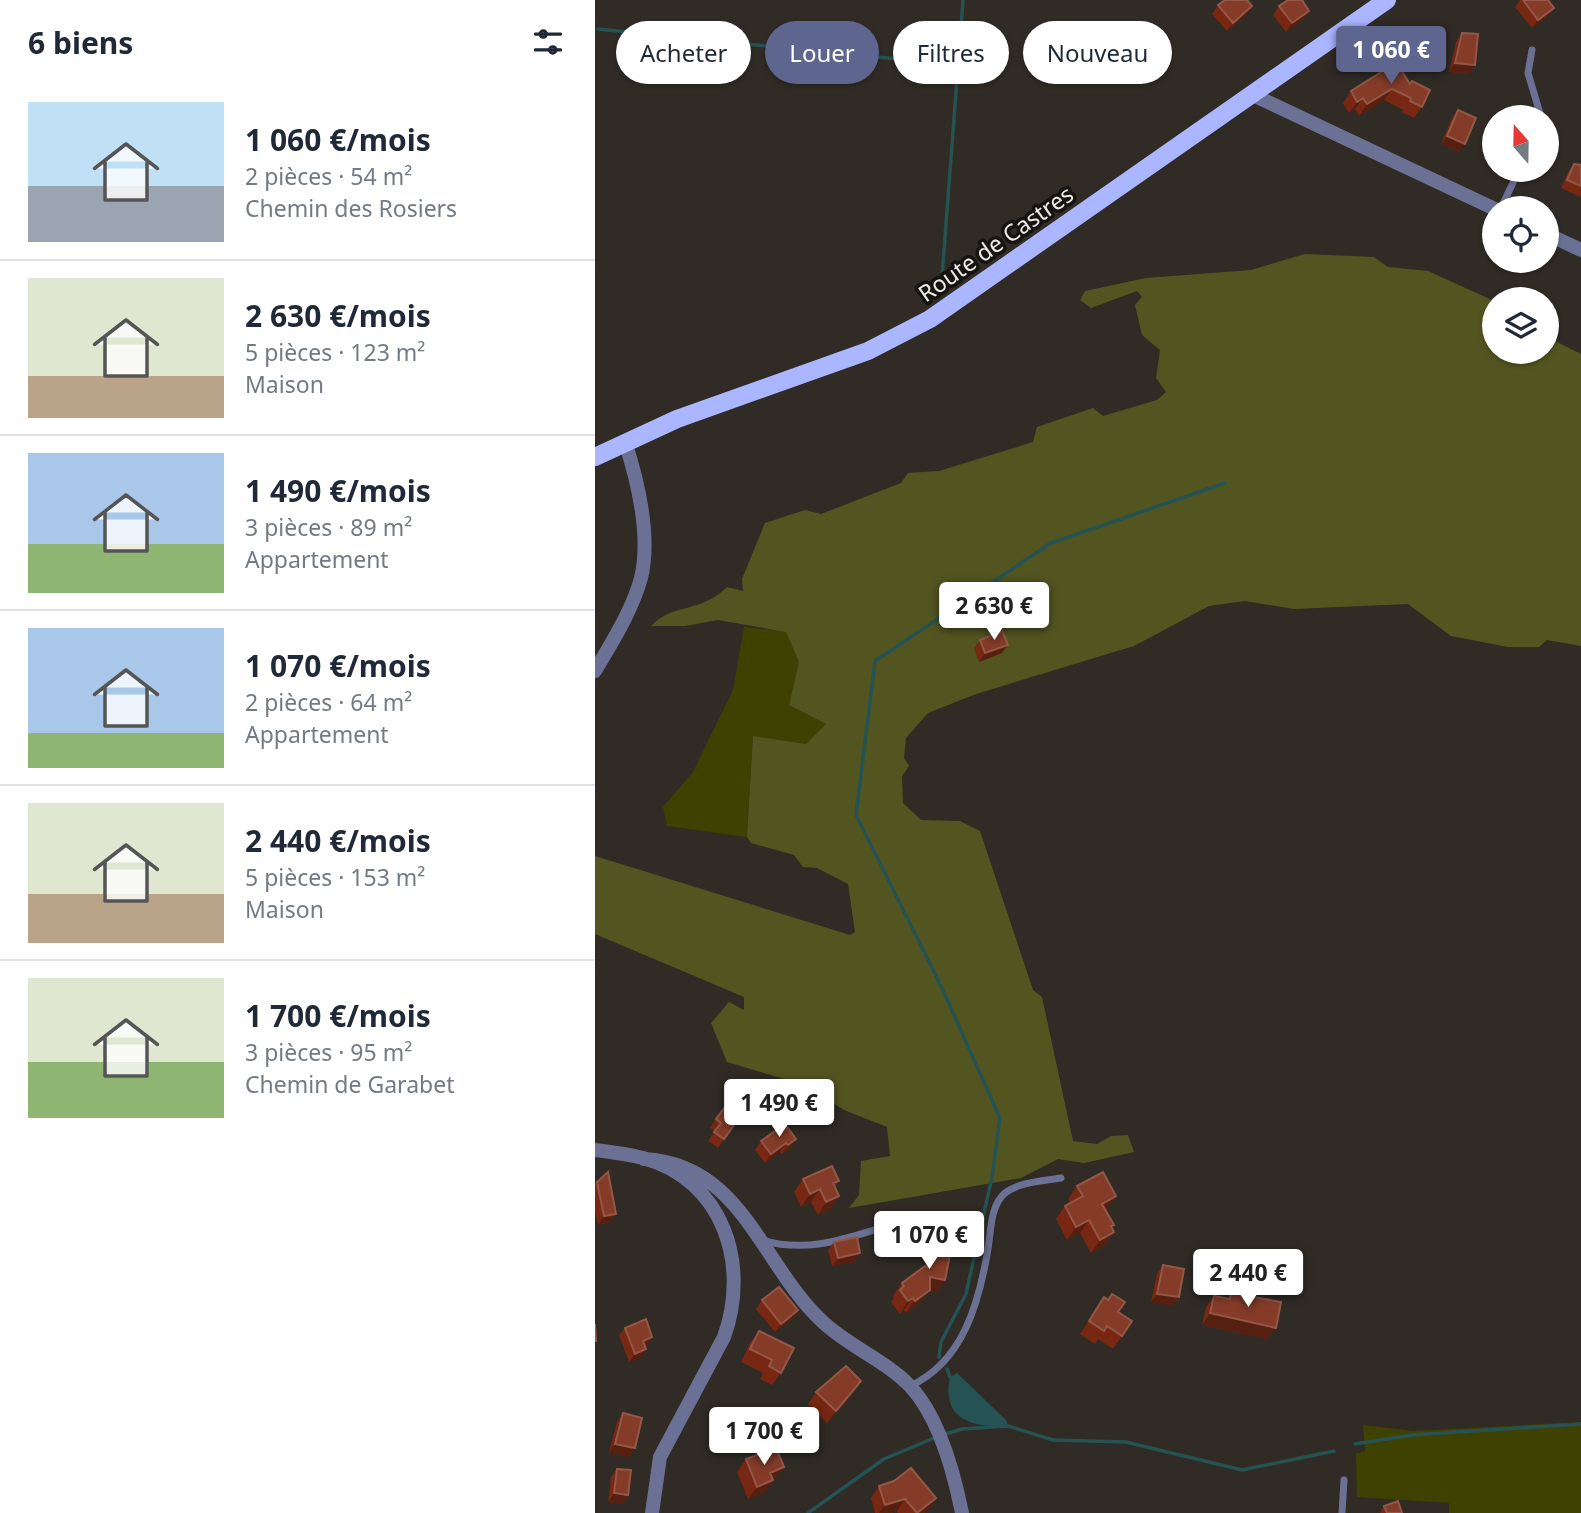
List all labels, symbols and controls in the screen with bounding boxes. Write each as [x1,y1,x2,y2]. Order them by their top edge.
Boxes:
chip: Acheter [616,21,751,84]
chip: Louer [765,21,879,84]
chip: Filtres [893,21,1009,84]
chip: Nouveau [1023,21,1172,84]
text: 6 biens [28,22,133,63]
icon: filters [529,23,567,61]
pin: 1 060 € [1326,27,1456,86]
text: 1 060 € [1352,33,1430,65]
north arrow [1482,105,1559,182]
map controls [1482,105,1559,364]
text: 1 060 €/mois [245,119,431,160]
icon: home [84,130,168,214]
text: 2 pièces · 54 m² [245,160,412,192]
street label: Route de Castres [911,178,1079,309]
text: Chemin des Rosiers [245,192,457,224]
button: locate [1482,196,1559,273]
button: layers [1482,287,1559,364]
text: 2 630 €/mois [245,295,431,336]
icon: home [84,306,168,390]
text: 5 pièces · 123 m² [245,336,425,368]
text: Maison [245,368,324,400]
text: 1 490 €/mois [245,470,431,511]
icon: home [84,481,168,565]
text: 3 pièces · 89 m² [245,511,412,543]
text: Appartement [245,543,389,575]
pin: 2 630 € [929,582,1059,642]
text: 2 630 € [955,589,1033,621]
text: 1 070 €/mois [245,645,431,686]
icon: home [84,656,168,740]
text: 2 pièces · 64 m² [245,686,412,718]
text: Appartement [245,718,389,750]
text: 2 440 €/mois [245,820,431,861]
icon: home [84,831,168,915]
text: 5 pièces · 153 m² [245,861,425,893]
text: Maison [245,893,324,925]
text: 1 700 €/mois [245,995,431,1036]
icon: home [84,1006,168,1090]
text: 3 pièces · 95 m² [245,1036,412,1068]
text: Chemin de Garabet [245,1068,454,1100]
pin: 1 490 € [714,1080,844,1139]
text: 1 490 € [740,1086,818,1118]
pin: 1 070 € [864,1212,994,1271]
text: 1 070 € [890,1218,968,1250]
pin: 2 440 € [1183,1250,1313,1309]
text: 2 440 € [1209,1256,1287,1288]
pin: 1 700 € [699,1408,829,1467]
text: 1 700 € [725,1414,803,1446]

